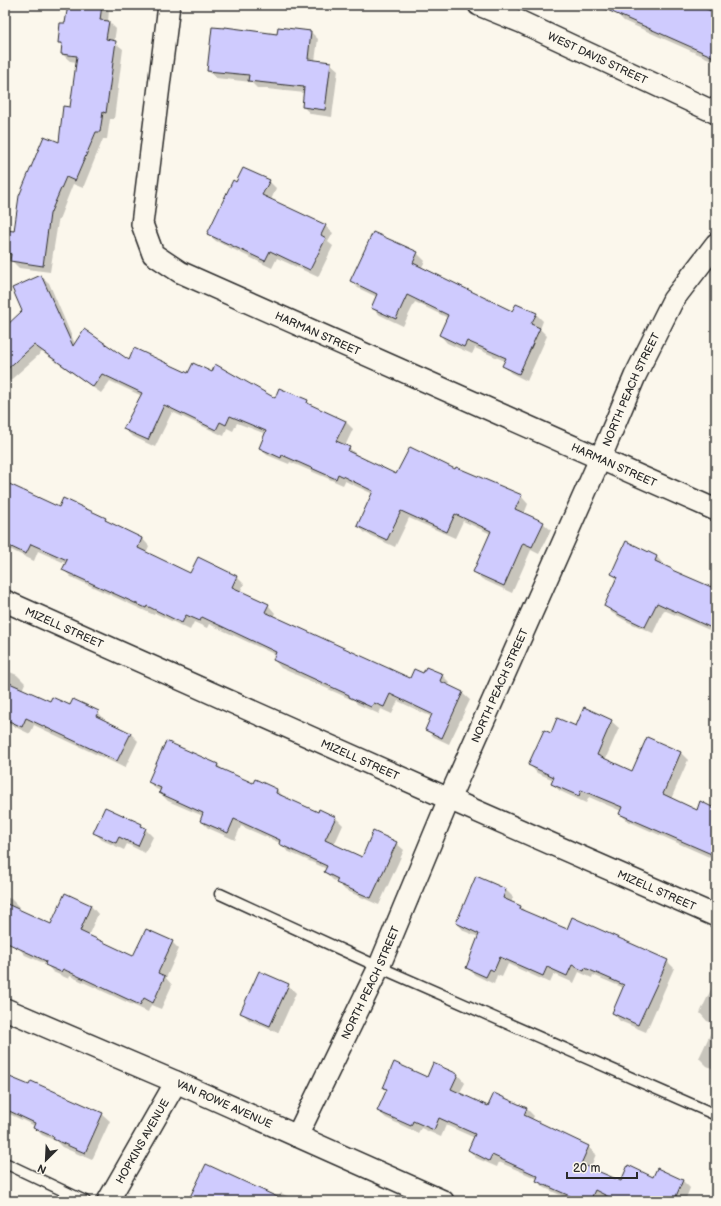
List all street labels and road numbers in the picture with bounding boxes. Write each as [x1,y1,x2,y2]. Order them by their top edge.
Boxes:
street label: WEST DAVIS STREET [546,29,650,87]
street label: HARMAN STREET [273,309,363,358]
street label: NORTH PEACH STREET [600,330,662,448]
street label: HARMAN STREET [569,440,659,489]
street label: MIZELL STREET [23,604,106,651]
street label: NORTH PEACH STREET [468,626,531,745]
street label: MIZELL STREET [319,736,402,783]
street label: MIZELL STREET [616,867,698,913]
street label: NORTH PEACH STREET [338,924,402,1041]
street label: VAN ROWE AVENUE [175,1077,274,1131]
street label: HOPKINS AVENUE [113,1097,172,1186]

